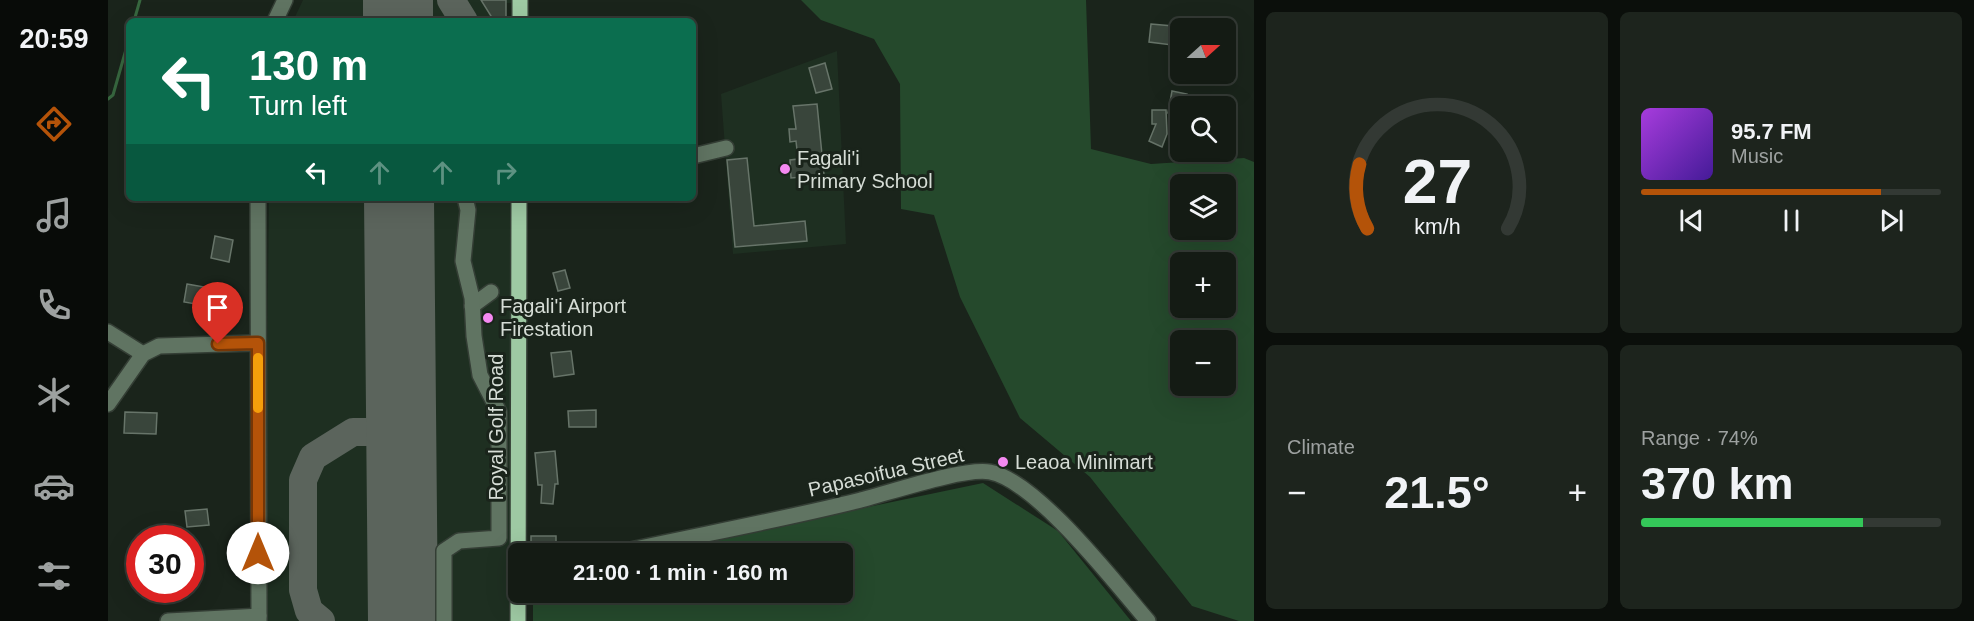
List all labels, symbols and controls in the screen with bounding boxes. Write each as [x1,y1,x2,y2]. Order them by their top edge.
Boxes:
north arrow [1170,18,1236,84]
map controls [1170,18,1236,396]
text: 20:59 [19,24,89,54]
icon: left [150,42,228,120]
text: 130 m [249,42,368,89]
text: Turn left [249,91,347,121]
button: search [1170,96,1236,162]
icon: directions [33,103,75,145]
text: 95.7 FM [1731,119,1812,144]
text: Music [1731,145,1783,167]
place label: Fagali'i Primary School [797,147,933,192]
text: 27 [1402,148,1472,217]
icon: left [300,156,333,189]
icon: ahead [363,156,396,189]
icon: ahead [426,156,459,189]
icon: right [489,156,522,189]
marker: Fagali'i Primary School [778,162,792,176]
button: layers [1170,174,1236,240]
icon: music [33,194,75,236]
icon: previous [1675,204,1708,237]
icon: pause [1775,204,1808,237]
icon: next [1875,204,1908,237]
text: km/h [1414,216,1460,240]
button: + [1170,252,1236,318]
pin [192,282,243,344]
icon: phone [33,284,75,326]
icon: arrive [201,291,234,324]
place label: Fagali'i Airport Firestation [500,295,627,340]
marker: Fagali'i Airport Firestation [481,311,495,325]
button: − [1170,330,1236,396]
street label: Royal Golf Road [485,354,507,500]
icon: climate [33,374,75,416]
text: Range · 74% [1641,427,1758,449]
text: Climate [1287,436,1355,458]
street label: Papasoifua Street [806,443,966,501]
place label: Leaoa Minimart [1015,451,1153,473]
marker: Leaoa Minimart [996,455,1010,469]
text: 370 km [1641,458,1794,509]
icon: car [33,465,75,507]
text: 21.5° [1384,467,1490,518]
text: − [1287,474,1306,511]
text: + [1568,474,1587,511]
position arrow [226,521,290,585]
speed limit sign: 30 [126,525,204,603]
icon: filters [33,555,75,597]
text: 21:00 · 1 min · 160 m [573,560,788,585]

